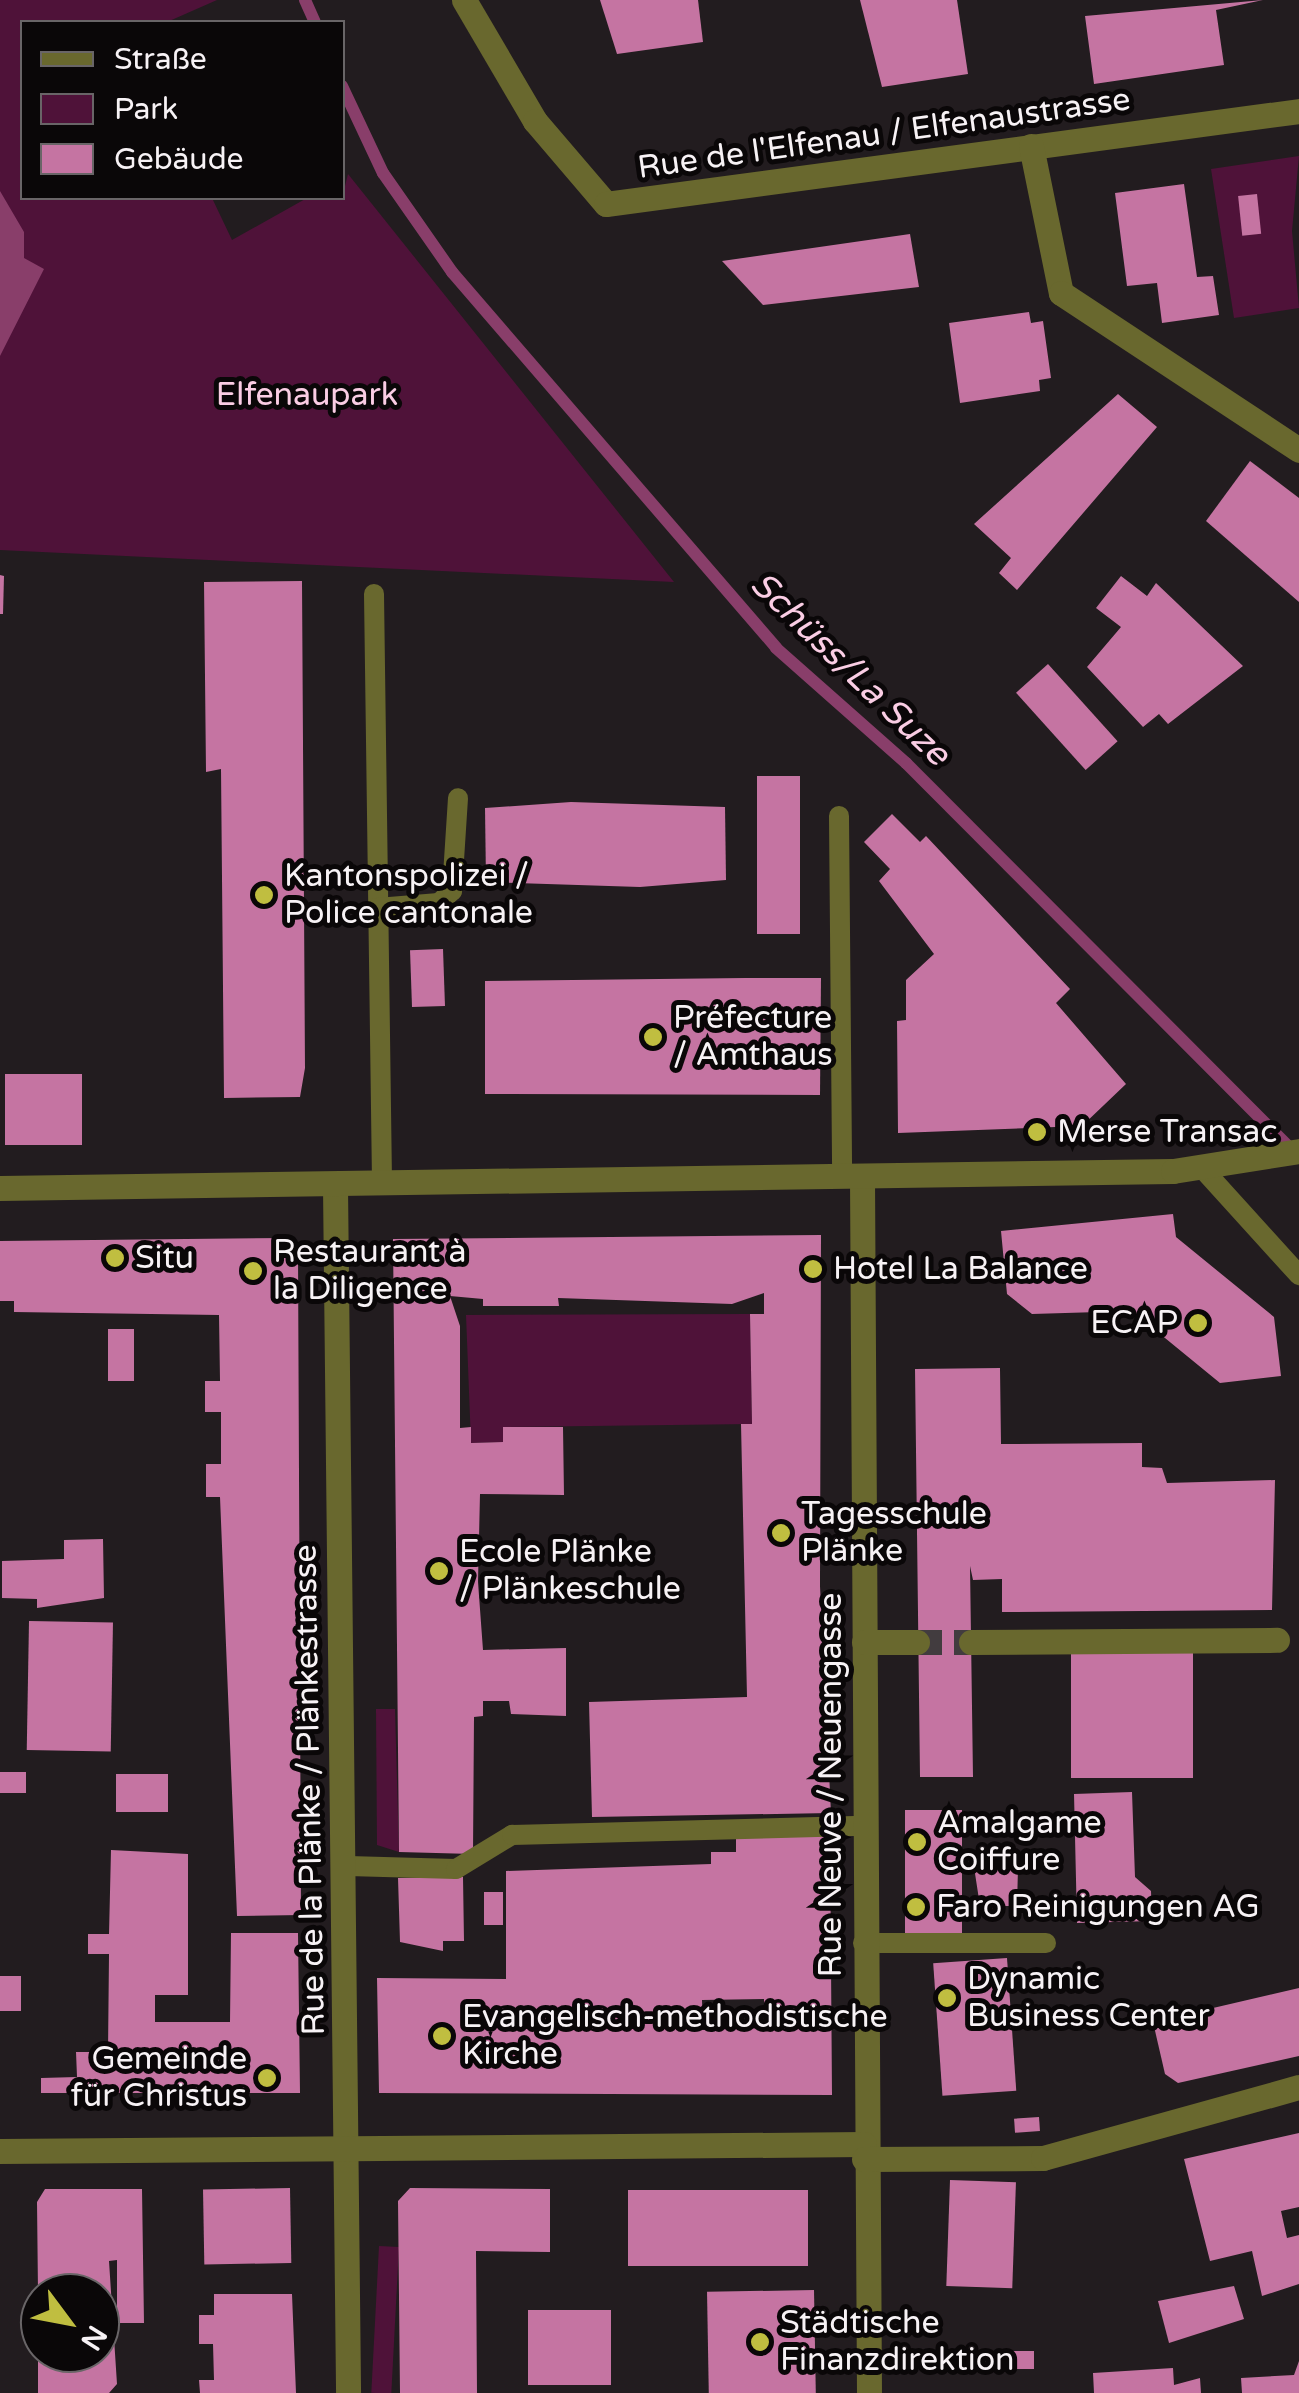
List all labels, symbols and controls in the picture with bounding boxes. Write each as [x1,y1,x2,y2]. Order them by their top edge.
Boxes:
legend [20,20,345,200]
text: Straße [114,41,207,78]
street label: Rue de l'Elfenau / Elfenaustrasse [635,80,1133,188]
text: Park [114,91,178,128]
text: Gebäude [114,141,244,178]
park label: Elfenaupark [216,376,398,414]
water label: Schüss/La Suze [742,563,958,775]
place label: Kantonspolizei / Police cantonale [284,858,533,933]
marker: Kantonspolizei / Police cantonale [253,884,275,906]
place label: Préfecture / Amthaus [673,1000,833,1075]
marker: Préfecture / Amthaus [642,1026,664,1048]
place label: Merse Transac [1057,1113,1277,1151]
marker: Merse Transac [1026,1121,1048,1143]
place label: Restaurant à la Diligence [273,1234,467,1309]
place label: Situ [135,1239,194,1277]
marker: Situ [104,1247,126,1269]
place label: Hotel La Balance [833,1250,1088,1288]
marker: Hotel La Balance [802,1258,824,1280]
marker: Restaurant à la Diligence [242,1260,264,1282]
place label: ECAP [1090,1304,1178,1342]
marker: ECAP [1187,1312,1209,1334]
place label: Tagesschule Plänke [801,1496,987,1571]
marker: Tagesschule Plänke [770,1522,792,1544]
place label: Ecole Plänke / Plänkeschule [459,1534,681,1609]
street label: Rue de la Plänke / Plänkestrasse [287,1544,333,2036]
marker: Ecole Plänke / Plänkeschule [428,1560,450,1582]
street label: Rue Neuve / Neuengasse [812,1593,850,1977]
place label: Amalgame Coiffure [937,1805,1102,1880]
marker: Amalgame Coiffure [906,1831,928,1853]
place label: Faro Reinigungen AG [936,1888,1260,1926]
marker: Faro Reinigungen AG [905,1896,927,1918]
place label: Dynamic Business Center [967,1961,1210,2036]
marker: Dynamic Business Center [936,1987,958,2009]
place label: Evangelisch-methodistische Kirche [462,1999,888,2074]
marker: Evangelisch-methodistische Kirche [431,2025,453,2047]
place label: Gemeinde für Christus [70,2041,247,2116]
marker: Gemeinde für Christus [256,2067,278,2089]
north arrow [20,2273,120,2373]
place label: Städtische Finanzdirektion [780,2305,1015,2380]
text: N [73,2319,114,2356]
marker: Städtische Finanzdirektion [749,2331,771,2353]

